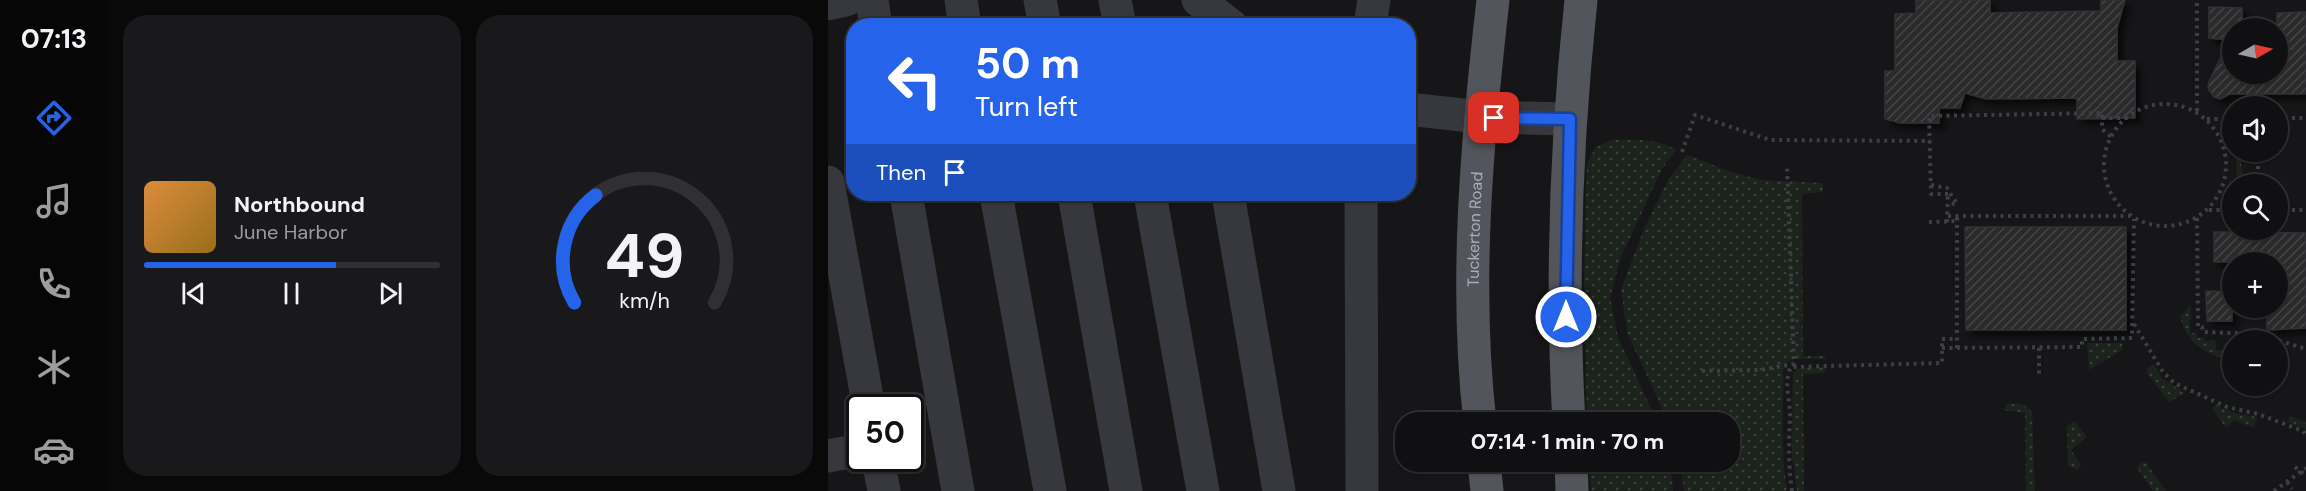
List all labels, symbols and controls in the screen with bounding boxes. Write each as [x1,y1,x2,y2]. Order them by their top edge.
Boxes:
north arrow [2222,18,2288,84]
map controls [2222,18,2288,396]
text: 07:13 [21,21,87,56]
text: 50 m [975,36,1080,91]
icon: left [876,42,954,120]
text: Turn left [975,89,1078,124]
pin [1468,92,1519,143]
button: sound [2222,96,2288,162]
icon: directions [33,97,75,139]
icon: arrive [1477,101,1510,134]
icon: arrive [938,156,971,189]
text: Then [876,158,926,187]
street label: Tuckerton Road [1463,171,1488,287]
button: search [2222,174,2288,240]
icon: music [33,180,75,222]
text: Northbound [234,190,365,219]
text: 49 [604,215,684,296]
text: June Harbor [234,219,347,245]
button: + [2222,252,2288,318]
icon: phone [33,263,75,305]
icon: previous [177,277,210,310]
icon: pause [275,277,308,310]
icon: next [374,277,407,310]
position arrow [1534,285,1598,349]
text: km/h [619,287,670,315]
button: − [2222,330,2288,396]
icon: climate [33,346,75,388]
speed limit sign: 50 [846,394,924,472]
text: 07:14 · 1 min · 70 m [1471,427,1664,456]
icon: car [33,429,75,471]

